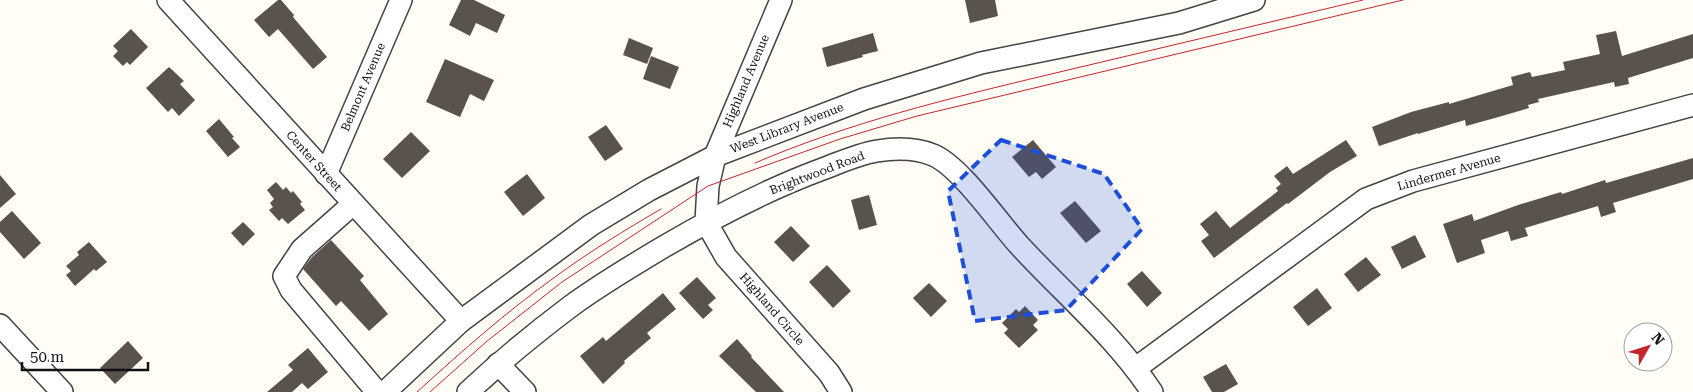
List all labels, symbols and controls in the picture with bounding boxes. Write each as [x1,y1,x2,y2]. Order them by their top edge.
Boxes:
street label: Highland Avenue [720,32,772,130]
street label: Belmont Avenue [338,40,388,133]
street label: West Library Avenue [728,100,846,156]
street label: Center Street [283,128,345,194]
street label: Brightwood Road [768,148,867,198]
street label: Lindermer Avenue [1396,150,1503,193]
street label: Highland Circle [737,270,807,348]
north arrow [1623,322,1673,372]
text: N [1648,330,1668,348]
scale bar [22,340,149,372]
text: 50 m [30,348,65,366]

